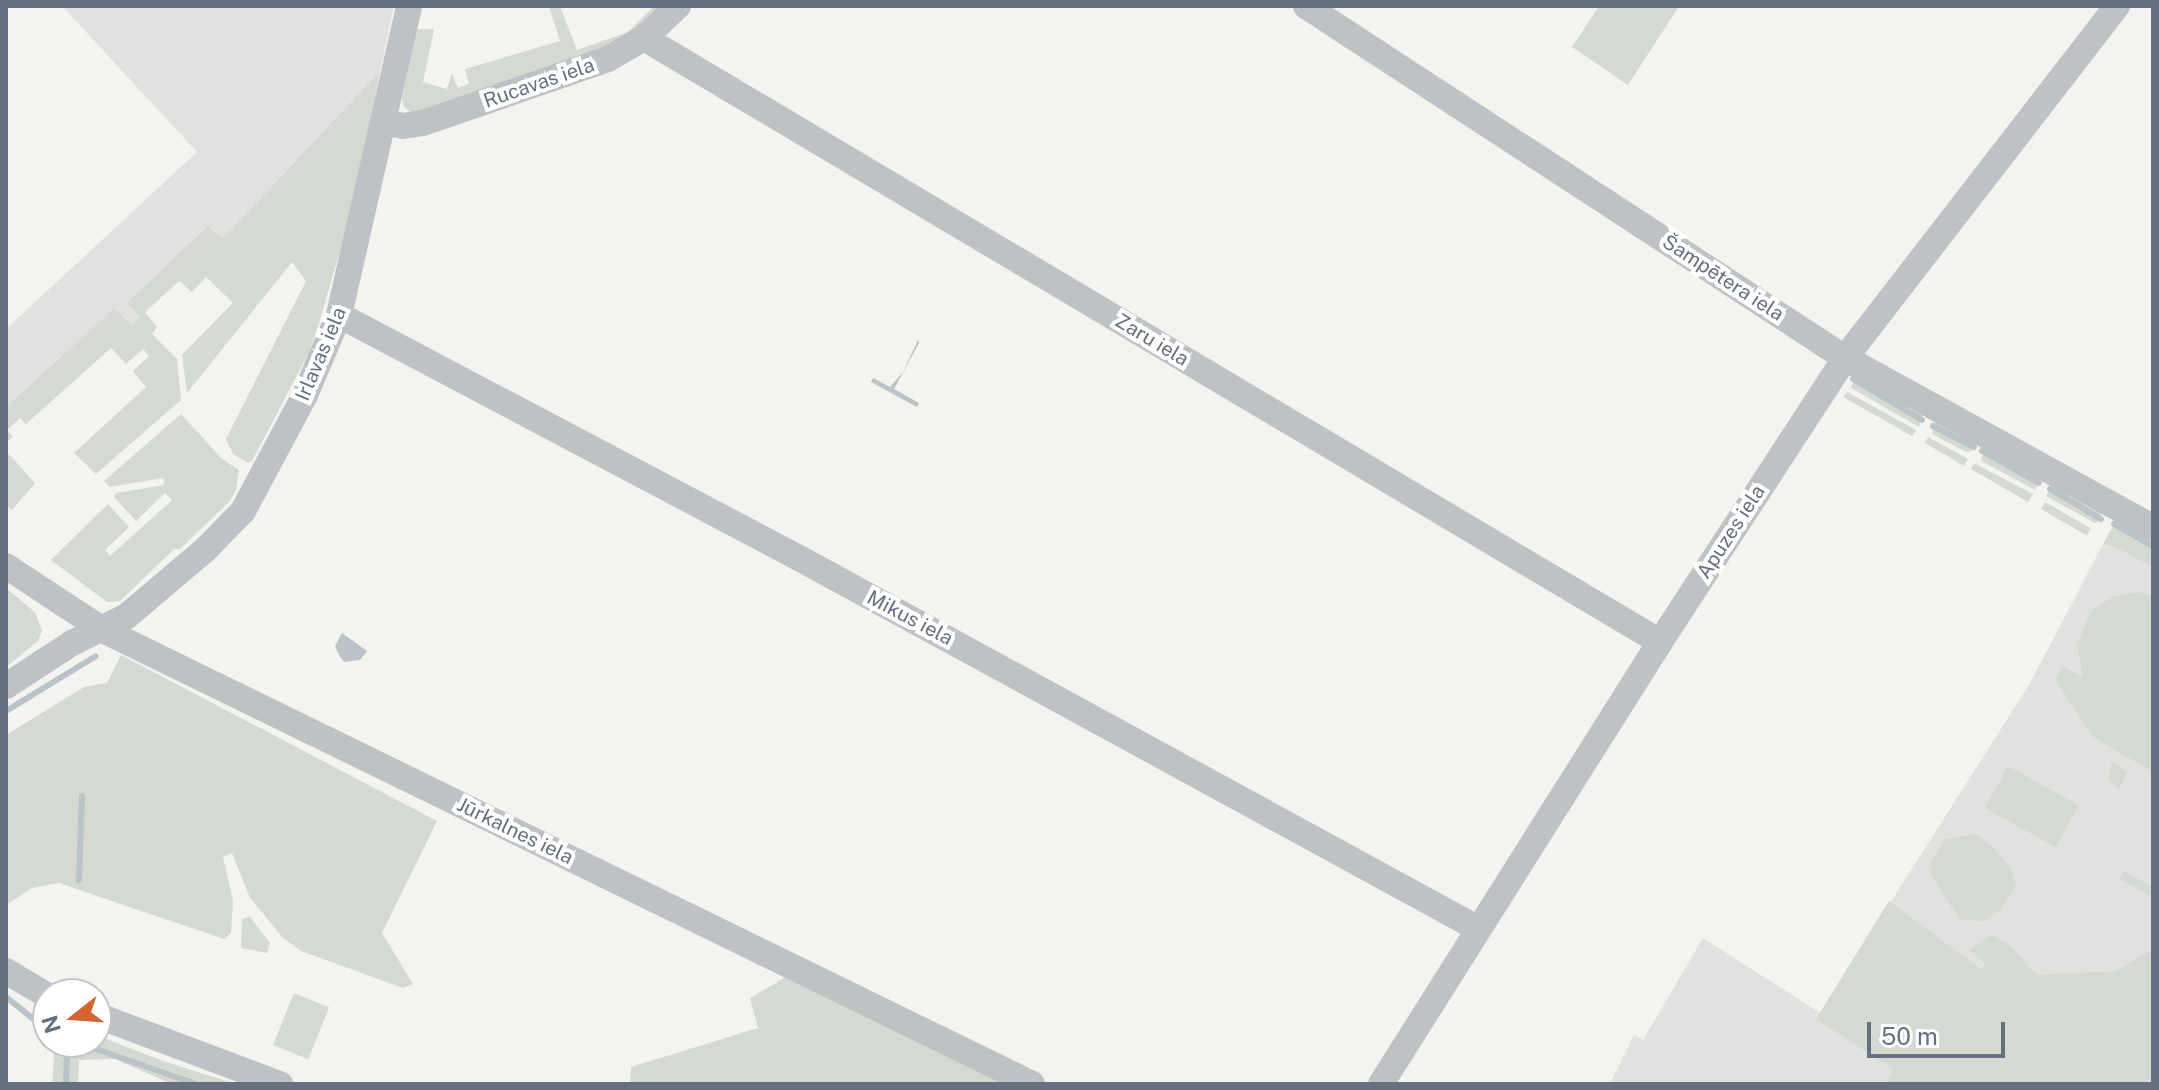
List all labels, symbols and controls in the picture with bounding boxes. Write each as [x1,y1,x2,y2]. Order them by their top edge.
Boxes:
street label: Rucavas iela [480,53,598,113]
street label: Šampētera iela [1658,230,1788,326]
street label: Irlavas iela [291,304,351,404]
street label: Zaru iela [1111,309,1193,371]
street label: Apuzes iela [1692,481,1770,583]
street label: Mikus iela [863,585,957,651]
street label: Jūrkalnes iela [453,793,577,869]
north arrow [32,978,112,1058]
scale bar [1871,1006,2009,1056]
text: N [36,1012,66,1036]
text: 50 m [1881,1022,1938,1050]

